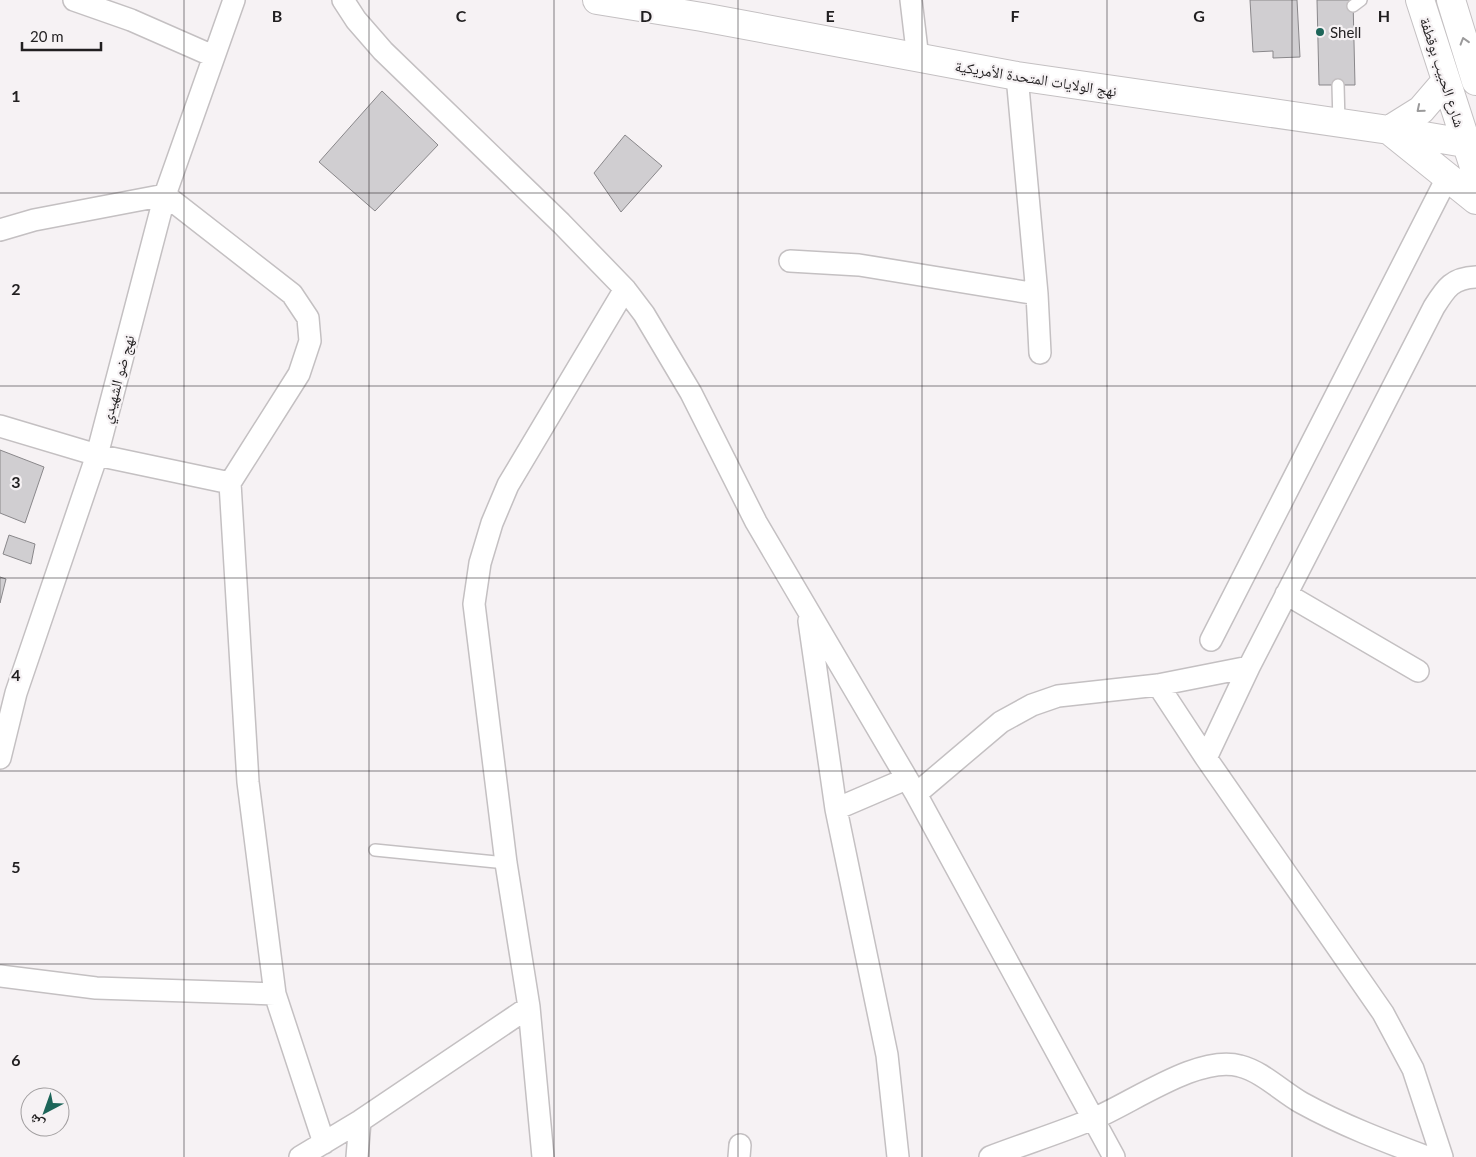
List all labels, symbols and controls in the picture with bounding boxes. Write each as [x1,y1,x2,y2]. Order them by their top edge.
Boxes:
text: B [272,6,282,25]
text: C [456,6,467,25]
text: D [640,6,652,25]
text: E [825,6,835,25]
text: F [1010,6,1020,25]
text: G [1193,6,1205,25]
text: H [1378,6,1390,25]
street label: شارع الحبيب بوقطفة [1415,15,1469,130]
scale bar [22,20,101,52]
place label: Shell [1330,23,1361,41]
marker: Shell [1314,26,1326,38]
text: 20 m [30,27,64,45]
one-way arrow [1459,37,1469,45]
street label: نهج الولايات المتحدة الأمريكية [954,56,1118,102]
text: 1 [11,86,21,105]
one-way arrow [1416,103,1425,112]
text: 2 [11,279,21,298]
street label: نهج ضو الشهيدي [97,333,141,426]
text: 3 [11,472,21,491]
text: 4 [11,665,21,684]
text: 5 [11,857,21,876]
text: 6 [11,1050,21,1069]
north arrow [20,1087,70,1137]
text: ش [25,1110,48,1133]

